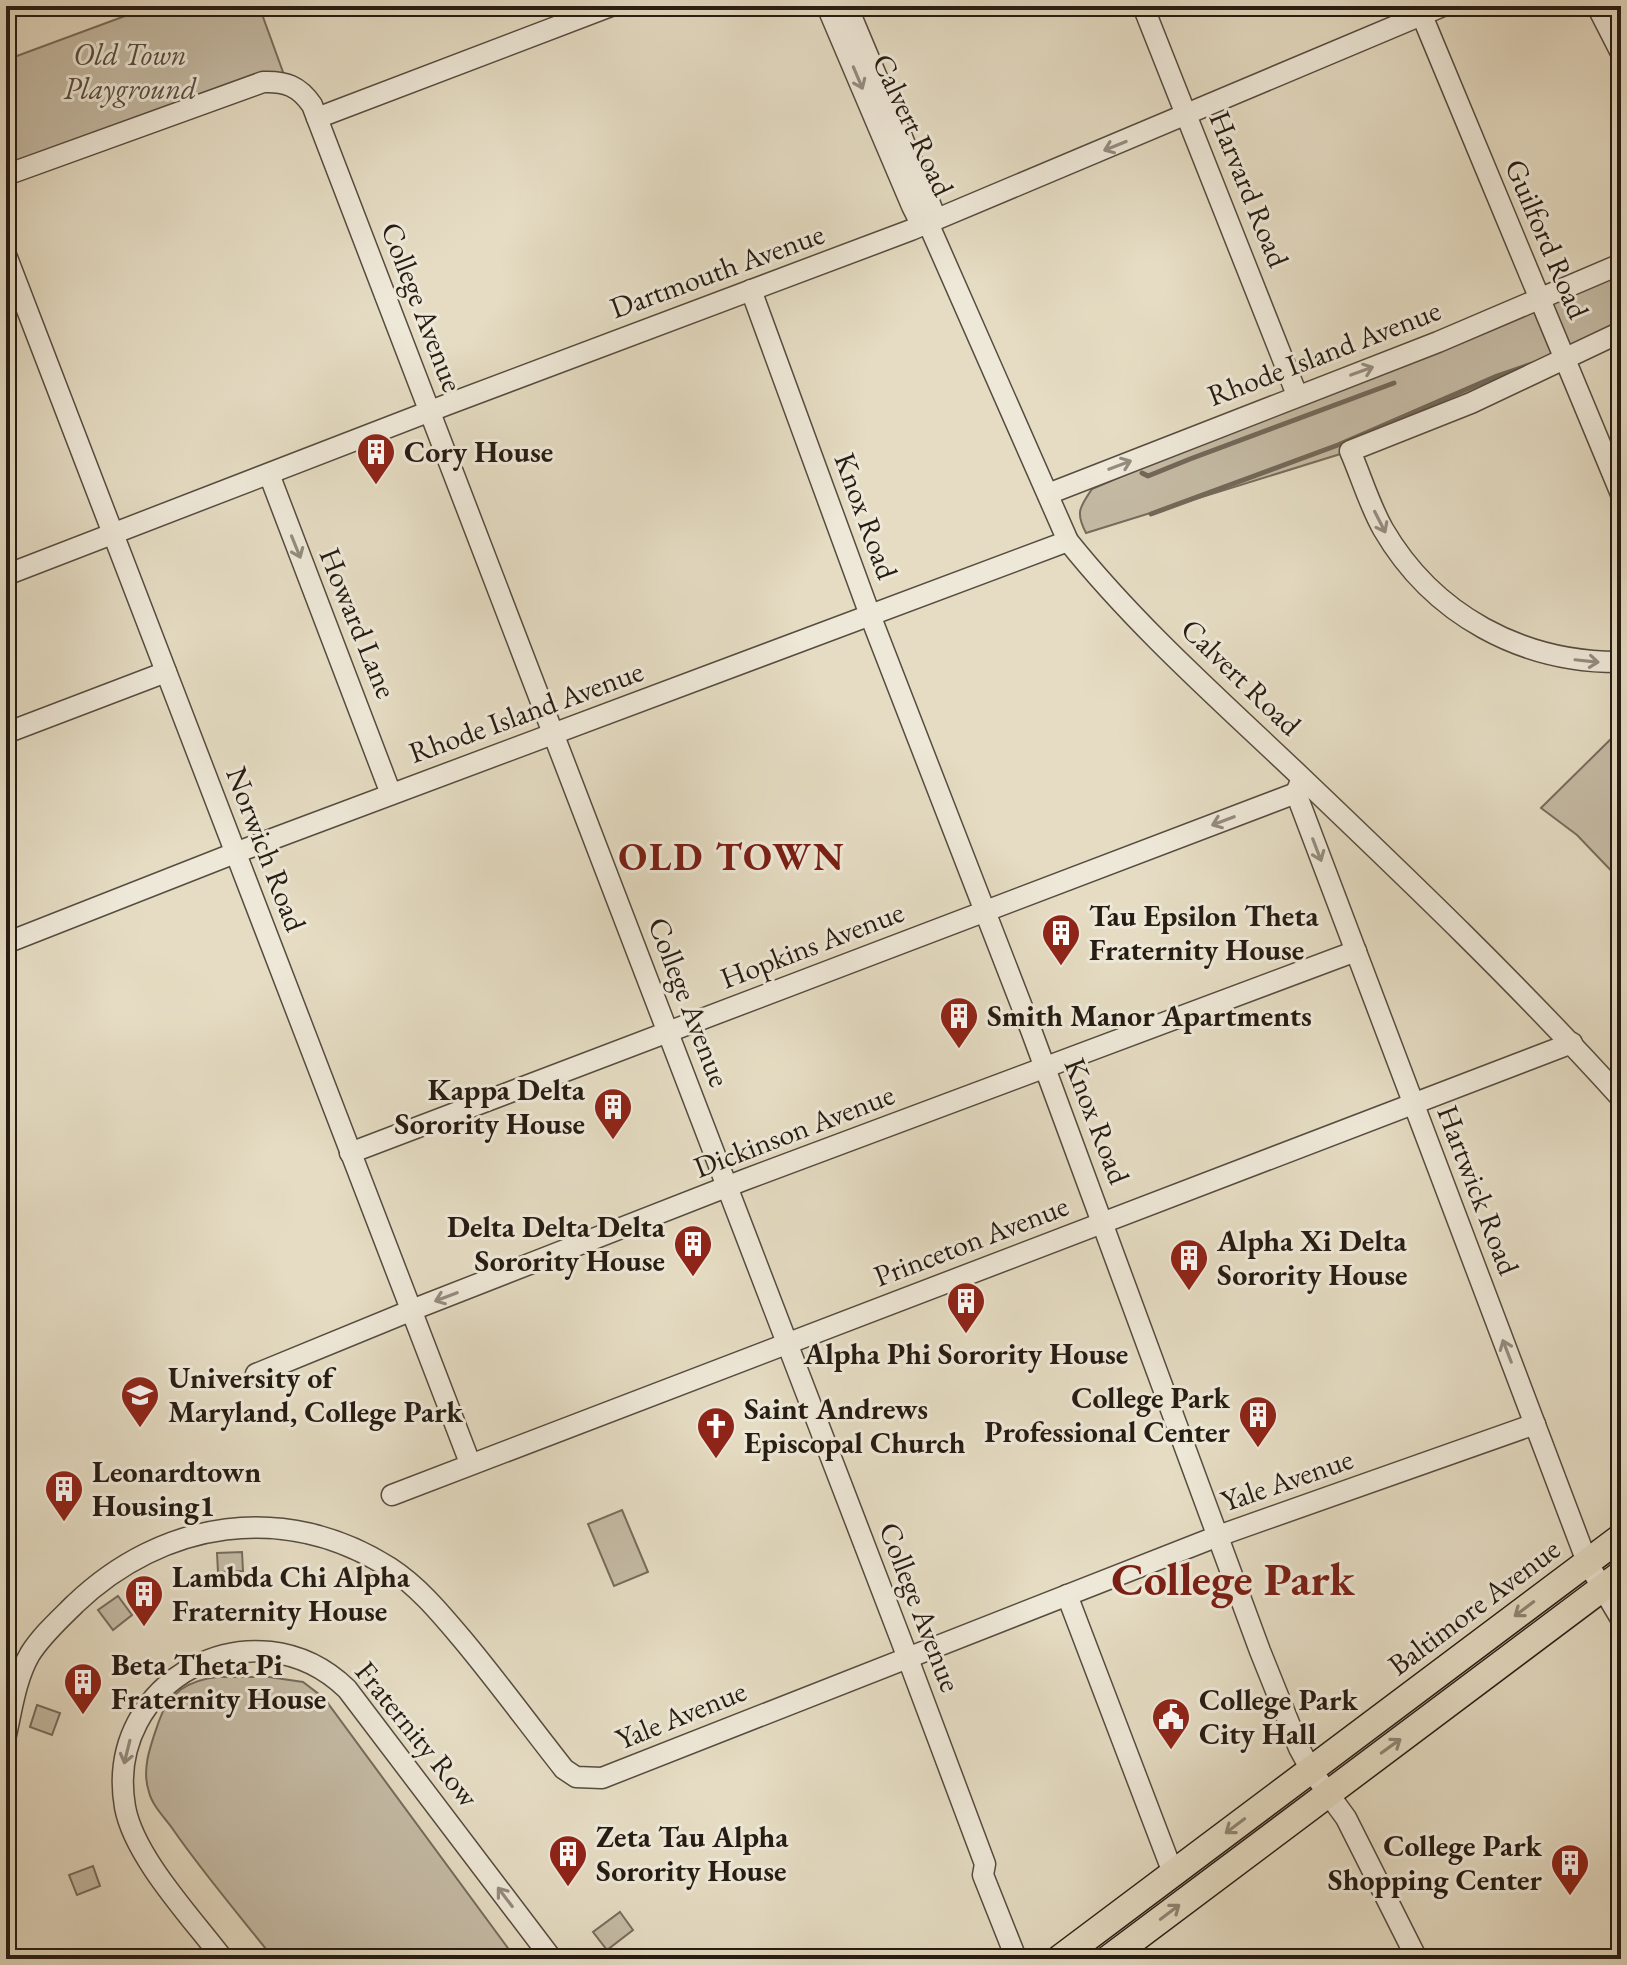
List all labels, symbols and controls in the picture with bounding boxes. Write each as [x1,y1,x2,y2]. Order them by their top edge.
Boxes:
park label: Old Town Playground [63,35,197,108]
street label: Calvert Road [863,47,964,203]
one-way arrow [851,65,866,90]
street label: Harvard Road [1200,105,1299,273]
one-way arrow [1103,139,1128,154]
street label: Guilford Road [1496,153,1599,325]
street label: Dartmouth Avenue [604,214,829,327]
street label: College Avenue [372,216,473,397]
street label: Rhode Island Avenue [1202,290,1446,415]
one-way arrow [1350,363,1375,378]
building icon: Cory House [355,431,397,486]
place label: Cory House [404,432,553,471]
street label: Knox Road [826,447,908,585]
one-way arrow [1107,457,1132,471]
one-way arrow [1373,510,1389,534]
one-way arrow [290,534,304,559]
street label: Howard Lane [311,542,406,704]
street label: Calvert Road [1173,610,1310,744]
street label: Rhode Island Avenue [403,651,648,772]
one-way arrow [1573,654,1600,669]
street label: Norwich Road [217,761,316,937]
one-way arrow [1211,815,1236,829]
district label: OLD TOWN [618,832,846,881]
one-way arrow [1311,837,1325,862]
street label: Hopkins Avenue [715,892,909,997]
place label: Tau Epsilon Theta Fraternity House [1089,896,1320,969]
street label: College Avenue [639,911,740,1092]
building icon: Tau Epsilon Theta Fraternity House [1040,912,1082,967]
building icon: Smith Manor Apartments [938,995,980,1050]
place label: Smith Manor Apartments [987,996,1312,1035]
street label: Knox Road [1056,1052,1140,1190]
place label: Kappa Delta Sorority House [395,1070,586,1143]
street label: Dickinson Avenue [688,1074,900,1187]
building icon: Kappa Delta Sorority House [592,1086,634,1141]
street label: Hartwick Road [1428,1099,1529,1281]
street label: Princeton Avenue [868,1186,1074,1296]
place label: Delta Delta Delta Sorority House [447,1207,666,1280]
place label: Alpha Xi Delta Sorority House [1216,1221,1408,1294]
building icon: Delta Delta Delta Sorority House [672,1223,714,1278]
building icon: Alpha Xi Delta Sorority House [1168,1237,1210,1292]
building icon: Alpha Phi Sorority House [945,1280,987,1335]
one-way arrow [434,1291,459,1305]
place label: Alpha Phi Sorority House [803,1334,1128,1373]
one-way arrow [1499,1339,1513,1364]
place label: University of Maryland, College Park [168,1358,464,1431]
school or university icon: University of Maryland, College Park [119,1374,161,1429]
place label: College Park Professional Center [984,1378,1231,1451]
place label: Saint Andrews Episcopal Church [744,1389,966,1462]
building icon: College Park Professional Center [1237,1394,1279,1449]
church icon: Saint Andrews Episcopal Church [695,1405,737,1460]
street label: Yale Avenue [1216,1439,1358,1520]
place label: Leonardtown Housing1 [92,1452,261,1525]
building icon: Leonardtown Housing1 [43,1468,85,1523]
street label: College Avenue [870,1516,971,1697]
street label: Baltimore Avenue [1380,1529,1568,1684]
district label: College Park [1111,1549,1356,1609]
place label: Lambda Chi Alpha Fraternity House [172,1557,411,1630]
building icon: Lambda Chi Alpha Fraternity House [123,1573,165,1628]
one-way arrow [1514,1601,1535,1618]
place label: Beta Theta Pi Fraternity House [111,1645,326,1718]
street label: Fraternity Row [347,1653,488,1815]
building icon: Beta Theta Pi Fraternity House [62,1661,104,1716]
street label: Yale Avenue [610,1671,752,1758]
place label: College Park City Hall [1199,1680,1358,1753]
public building icon: College Park City Hall [1150,1696,1192,1751]
one-way arrow [1379,1738,1401,1754]
one-way arrow [119,1739,134,1765]
place label: Zeta Tau Alpha Sorority House [596,1817,789,1890]
one-way arrow [1225,1818,1246,1835]
place label: College Park Shopping Center [1328,1826,1543,1899]
building icon: Zeta Tau Alpha Sorority House [547,1833,589,1888]
building icon: College Park Shopping Center [1549,1842,1591,1897]
one-way arrow [497,1886,513,1908]
one-way arrow [1159,1903,1180,1920]

